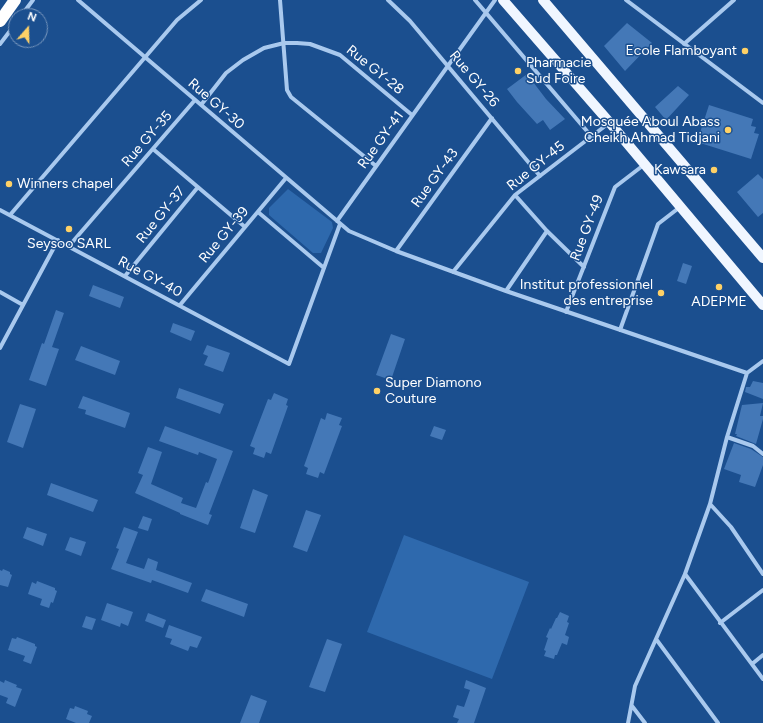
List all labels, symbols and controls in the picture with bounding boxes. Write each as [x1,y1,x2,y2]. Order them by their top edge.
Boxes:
north arrow [8,8,48,48]
text: N [26,10,38,25]
street label: Rue GY-28 [343,42,407,98]
place label: Ecole Flamboyant [626,43,737,59]
marker: Ecole Flamboyant [740,46,750,56]
street label: Rue GY-26 [446,47,502,111]
place label: Pharmacie Sud Foire [526,55,591,88]
marker: Pharmacie Sud Foire [513,66,523,76]
street label: Rue GY-30 [184,75,248,133]
street label: Rue GY-35 [118,108,176,170]
street label: Rue GY-41 [354,108,408,172]
place label: Mosquée Aboul Abass Cheikh Ahmad Tidjani [581,114,720,146]
marker: Mosquée Aboul Abass Cheikh Ahmad Tidjani [723,125,733,135]
street label: Rue GY-45 [504,138,568,194]
street label: Rue GY-43 [408,145,462,211]
place label: Kawsara [654,162,706,178]
marker: Kawsara [709,165,719,175]
place label: Winners chapel [17,176,113,192]
marker: Winners chapel [4,179,14,189]
street label: Rue GY-37 [133,183,189,247]
street label: Rue GY-49 [567,193,607,263]
street label: Rue GY-39 [196,203,252,267]
marker: Seysoo SARL [64,224,74,234]
place label: Seysoo SARL [27,236,111,252]
street label: Rue GY-40 [115,253,185,301]
place label: Institut professionnel des entreprise [520,277,653,310]
marker: ADEPME [714,282,724,292]
marker: Institut professionnel des entreprise [656,288,666,298]
place label: ADEPME [691,294,747,310]
place label: Super Diamono Couture [385,375,482,408]
marker: Super Diamono Couture [372,386,382,396]

